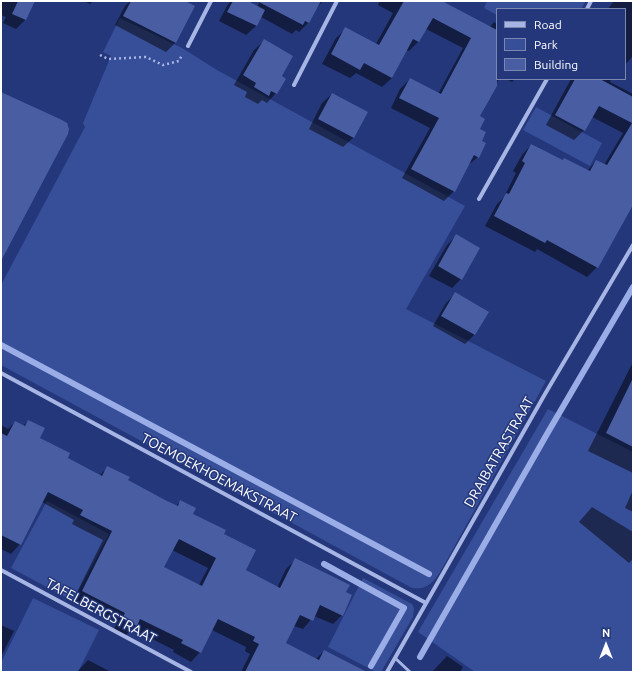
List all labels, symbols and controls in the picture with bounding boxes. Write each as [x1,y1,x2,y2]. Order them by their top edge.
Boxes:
legend [496,8,626,80]
text: Road [534,18,562,31]
text: Park [534,38,558,51]
text: Building [534,58,578,71]
street label: DRAIBATRASTRAAT [460,394,538,510]
street label: TOEMOEKHOEMAKSTRAAT [138,430,300,526]
street label: TAFELBERGSTRAAT [43,575,159,647]
north arrow [586,625,626,665]
text: N [602,627,610,639]

